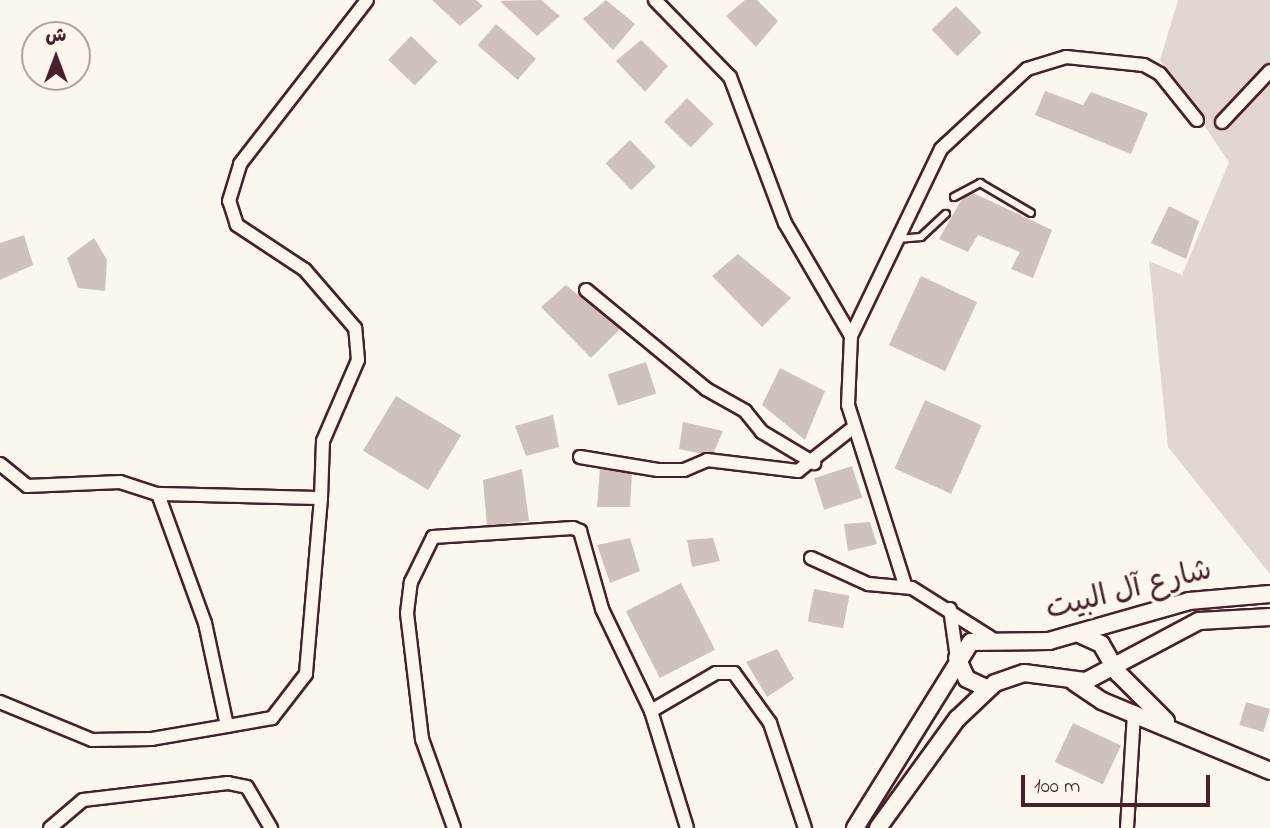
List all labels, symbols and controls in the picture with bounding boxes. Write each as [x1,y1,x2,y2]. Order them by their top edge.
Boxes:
north arrow [21,21,91,91]
text: ش [46,23,66,50]
street label: شارع آل البيت [1042,553,1216,629]
scale bar [1025,762,1214,806]
text: 100 m [1034,772,1080,802]

